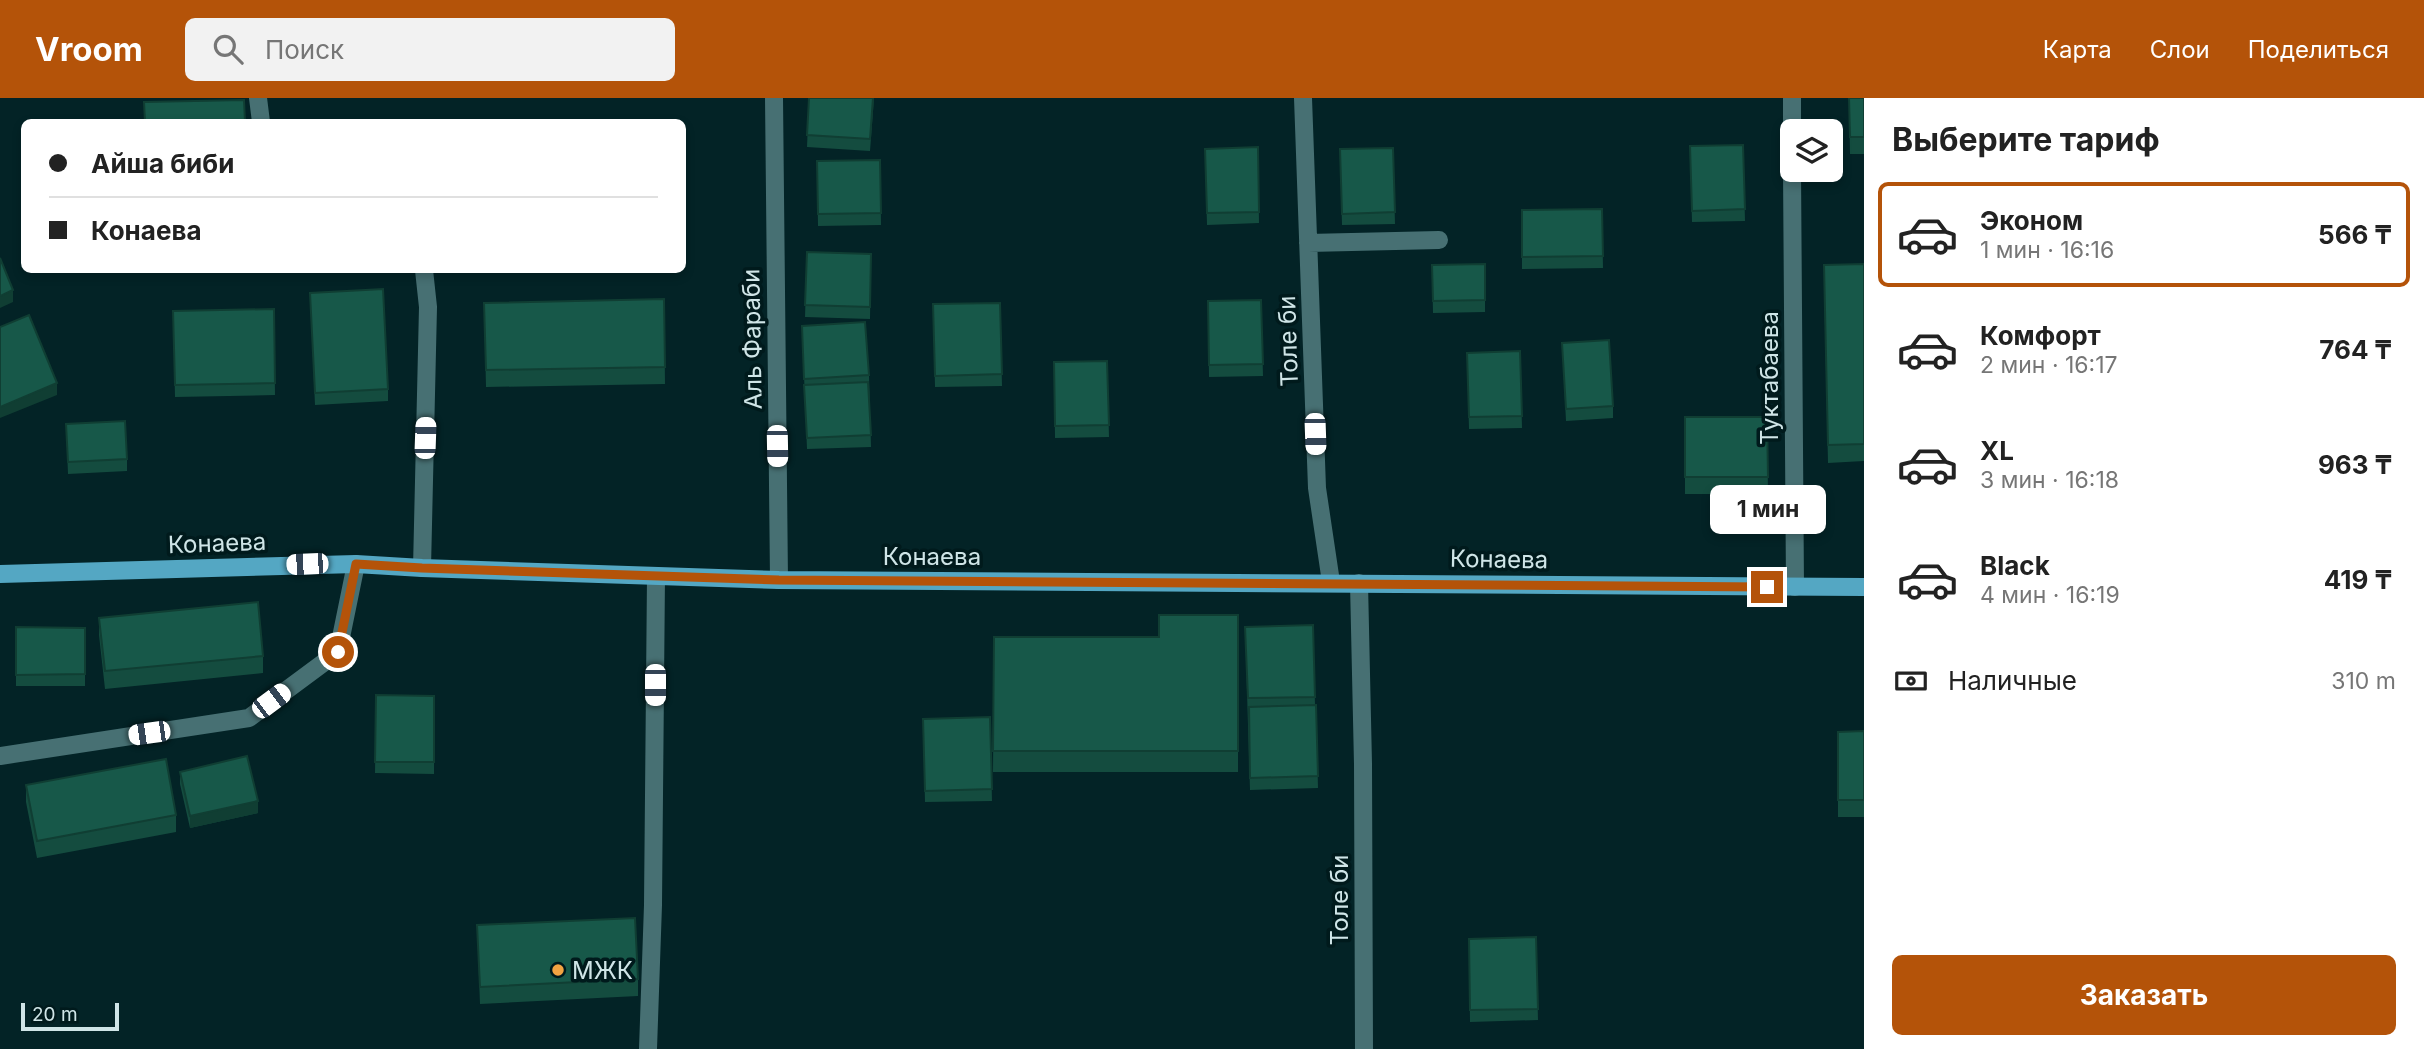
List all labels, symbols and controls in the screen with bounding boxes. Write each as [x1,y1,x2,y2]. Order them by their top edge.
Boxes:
search box [185,18,675,81]
text: Vroom [35,29,143,69]
icon: search [209,30,247,68]
text: Поиск [265,34,344,65]
text: Карта [2043,35,2112,64]
text: Слои [2150,35,2210,64]
text: Поделиться [2248,35,2389,64]
map controls [1780,119,1843,182]
button: layers [1780,119,1843,182]
text: Выберите тариф [1892,120,2160,159]
text: Айша биби [91,148,234,179]
icon: car [1896,203,1959,266]
text: Эконом [1980,205,2083,236]
text: Конаева [91,215,201,246]
text: 566 ₸ [2318,219,2392,250]
text: 1 мин · 16:16 [1980,236,2114,264]
street label: Аль Фараби [736,268,768,410]
street label: Толе би [1272,295,1304,387]
street label: Туктабаева [1755,311,1784,445]
icon: car [1896,318,1959,381]
text: Комфорт [1980,320,2101,351]
text: 764 ₸ [2319,334,2392,365]
text: 2 мин · 16:17 [1980,351,2118,379]
car [1304,413,1327,455]
car [414,417,437,459]
car [767,425,788,467]
icon: car [1896,433,1959,496]
text: XL [1980,435,2014,466]
text: 963 ₸ [2318,449,2392,480]
text: 3 мин · 16:18 [1980,466,2119,494]
callout: 1 мин [1709,486,1825,534]
text: 1 мин [1737,495,1799,523]
street label: Конаева [167,527,267,559]
street label: Конаева [883,542,981,571]
street label: Конаева [1450,544,1548,574]
icon: car [1896,548,1959,611]
text: Black [1980,550,2050,581]
car [286,553,329,575]
text: 419 ₸ [2324,564,2392,595]
route end [1751,571,1783,603]
text: 4 мин · 16:19 [1980,581,2120,609]
route start [322,636,354,668]
icon: cash [1892,662,1930,700]
car [645,664,666,706]
text: Наличные [1948,665,2077,696]
text: 310 m [2331,667,2396,695]
car [248,680,295,722]
car [127,720,172,746]
street label: Толе би [1325,855,1354,945]
button: Заказать [1892,955,2396,1035]
place label: МЖК [572,956,633,985]
marker: МЖК [550,962,566,978]
scale bar [21,1000,119,1032]
text: 20 m [32,1003,78,1026]

